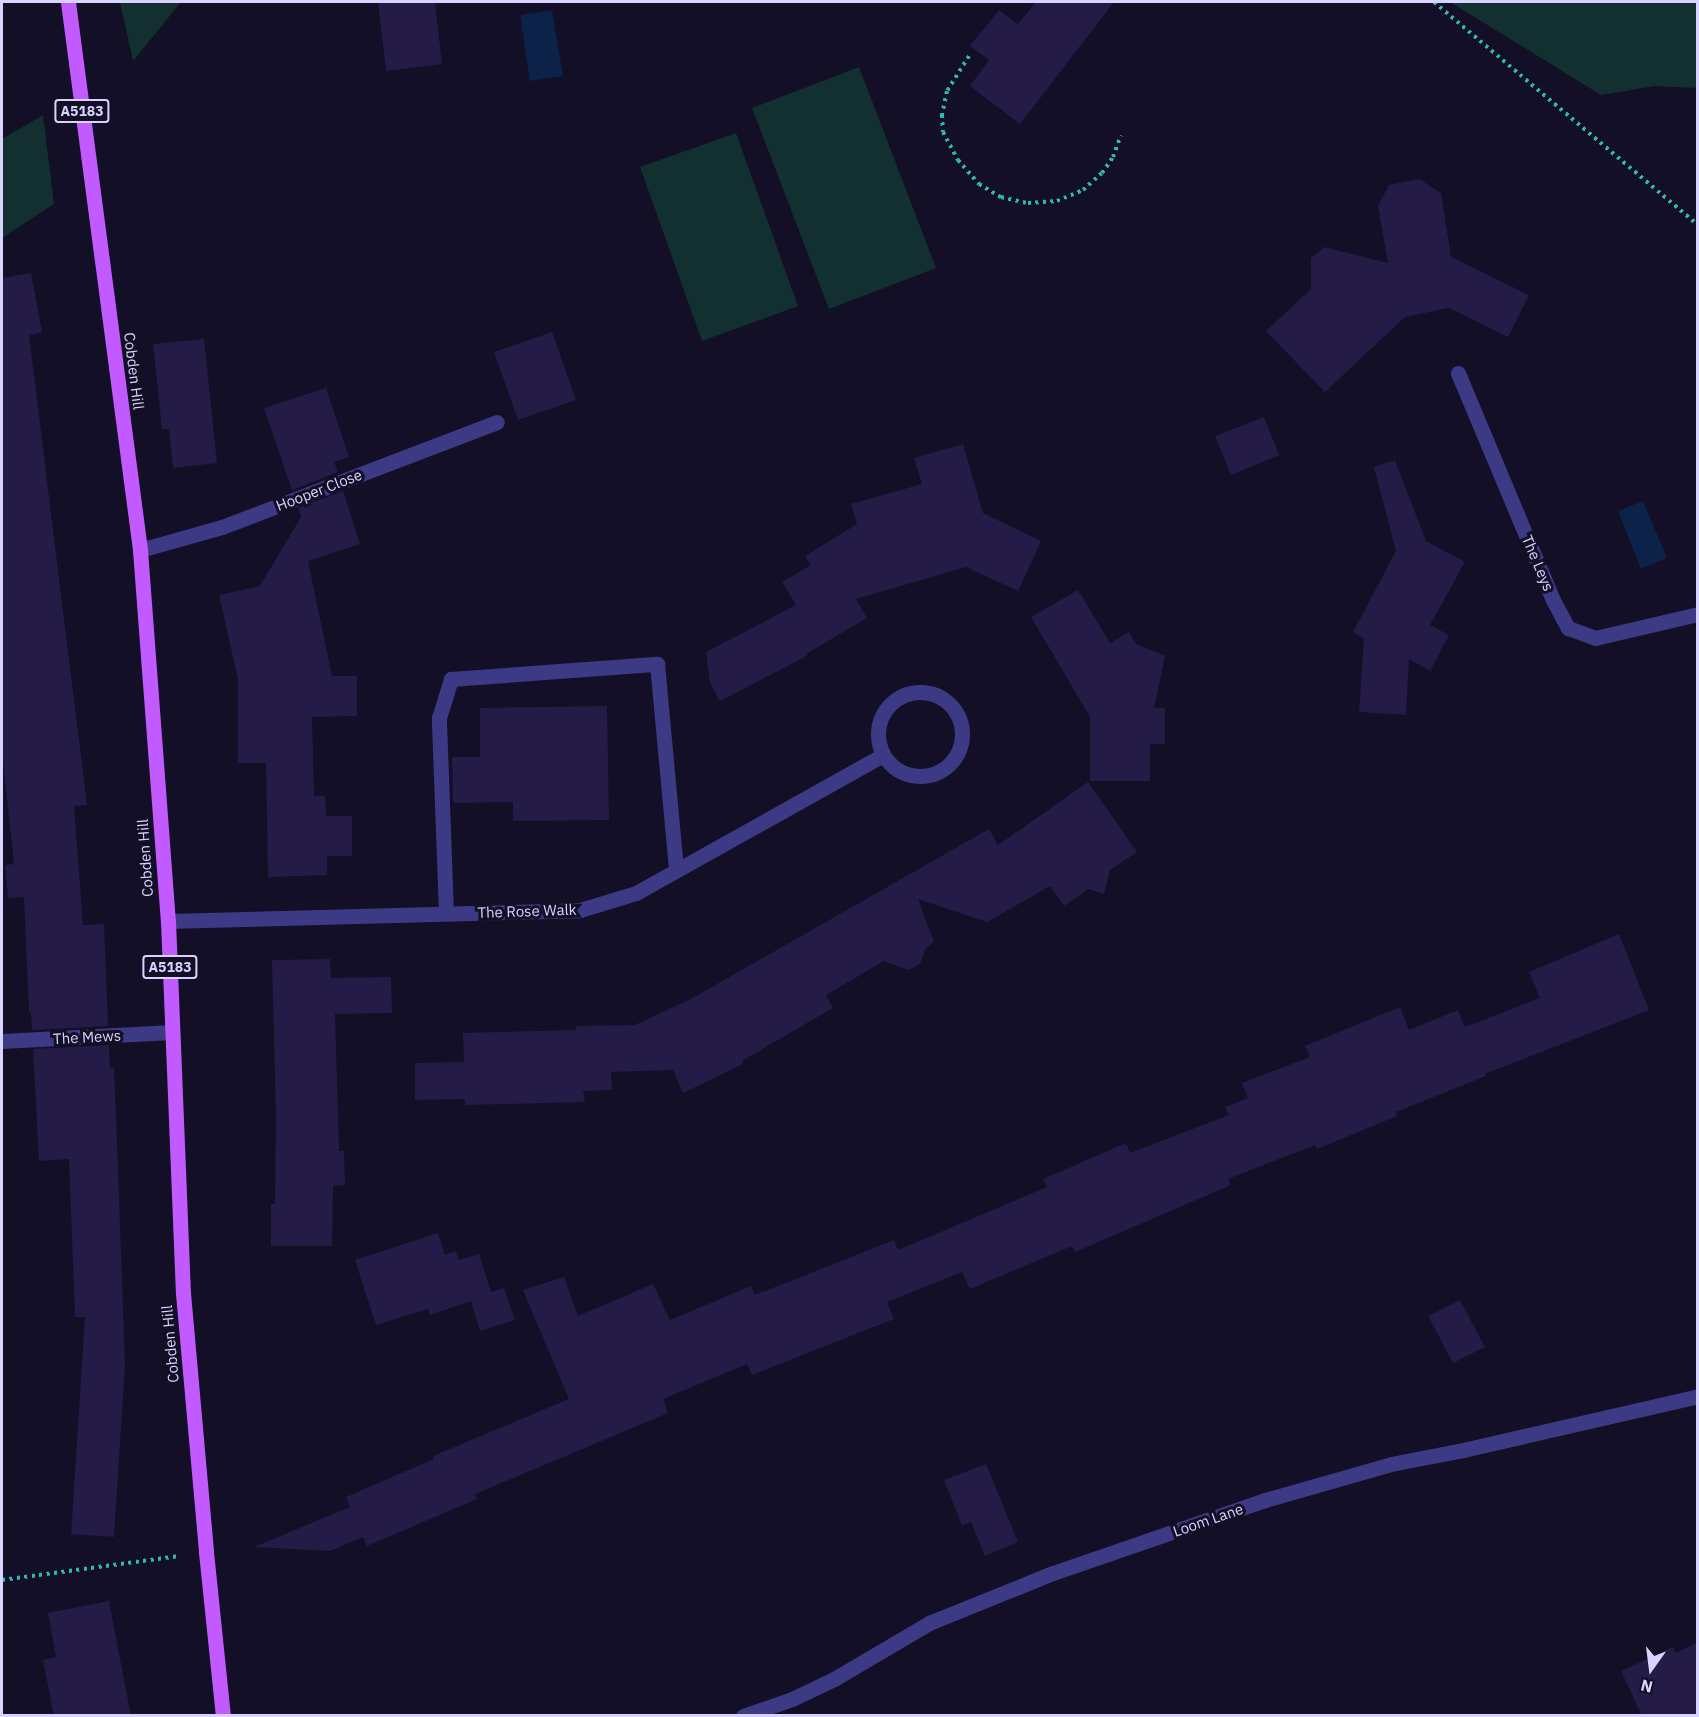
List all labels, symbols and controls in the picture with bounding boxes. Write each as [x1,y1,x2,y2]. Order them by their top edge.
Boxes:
road number: A5183 [54,100,110,122]
street label: Cobden Hill [120,331,148,411]
street label: Hooper Close [273,465,365,515]
street label: The Leys [1518,532,1558,594]
street label: Cobden Hill [133,819,157,897]
street label: The Rose Walk [477,900,577,922]
road number: A5183 [142,956,198,978]
street label: The Mews [53,1026,121,1048]
street label: Cobden Hill [158,1304,182,1384]
street label: Loom Lane [1171,1500,1245,1540]
north arrow [1621,1639,1681,1699]
text: N [1639,1675,1655,1698]

